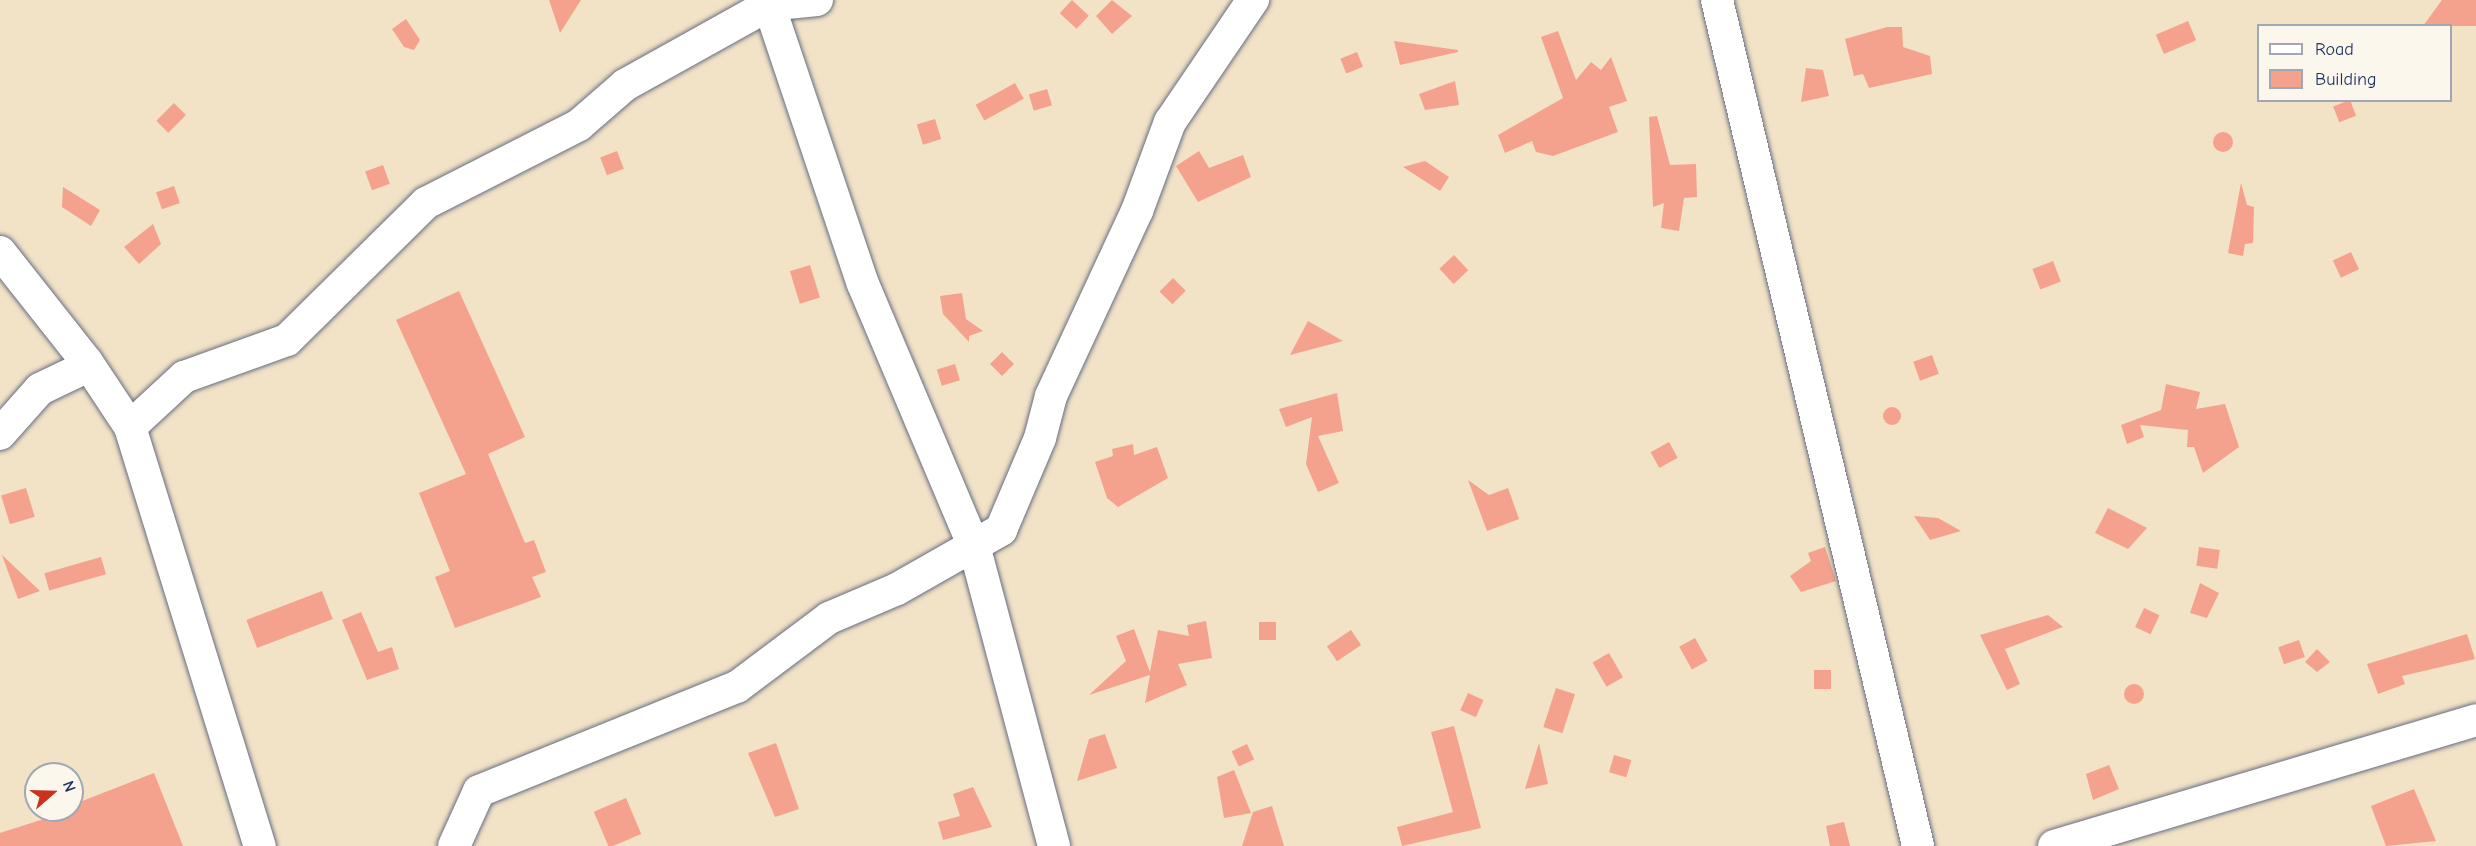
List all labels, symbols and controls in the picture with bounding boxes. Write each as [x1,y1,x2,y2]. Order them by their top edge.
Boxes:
legend [2257,24,2452,102]
text: Road [2315,39,2354,60]
text: Building [2315,69,2377,90]
north arrow [24,762,84,822]
text: N [59,779,79,795]

